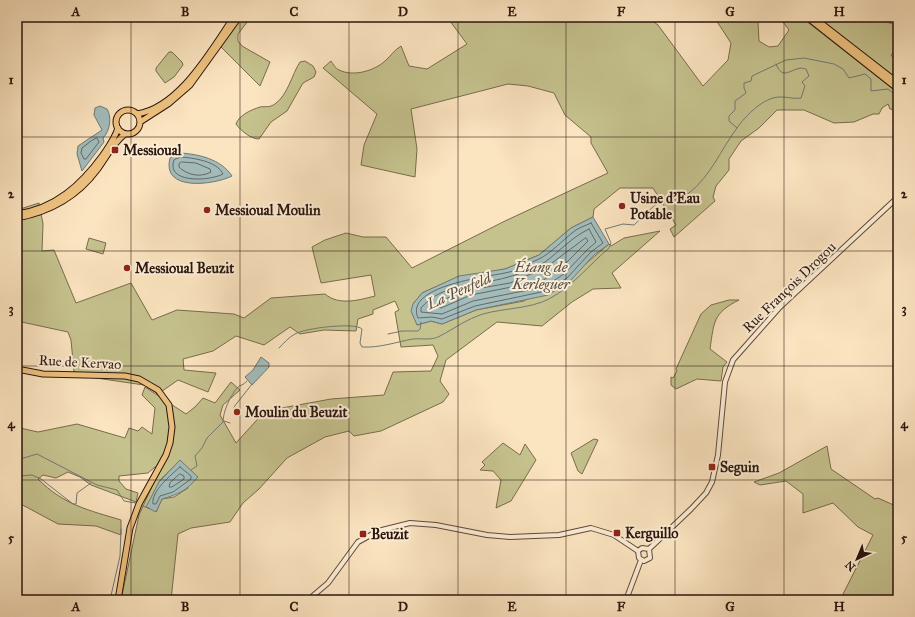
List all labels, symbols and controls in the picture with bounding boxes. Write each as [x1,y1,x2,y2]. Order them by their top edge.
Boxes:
text: A [71,4,81,20]
text: B [181,4,190,20]
text: C [290,4,299,20]
text: D [398,4,408,20]
text: E [507,4,517,20]
text: F [617,4,626,20]
text: G [725,4,735,20]
text: H [833,4,845,20]
text: 1 [8,72,14,88]
text: 1 [901,72,907,88]
place label: Messioual [123,142,183,159]
marker: Messioual [110,145,120,155]
text: 2 [8,186,15,202]
text: 2 [901,186,908,202]
place label: Usine d'Eau Potable [630,190,701,223]
marker: Usine d'Eau Potable [617,201,627,211]
place label: Messioual Moulin [215,202,321,219]
marker: Messioual Moulin [202,205,212,215]
street label: Rue François Drogou [739,238,840,336]
water label: Étang de Kerleguer [511,257,570,293]
place label: Messioual Beuzit [135,260,234,277]
marker: Messioual Beuzit [122,263,132,273]
water label: La Penfeld [423,268,495,314]
text: 3 [8,301,14,317]
text: 3 [901,301,907,317]
street label: Rue de Kervao [38,352,122,373]
place label: Moulin du Beuzit [245,404,347,421]
marker: Moulin du Beuzit [232,407,242,417]
text: 4 [7,416,15,432]
text: 4 [900,416,908,432]
place label: Seguin [720,459,760,477]
marker: Seguin [707,462,717,472]
place label: Kerguillo [625,525,679,543]
place label: Beuzit [371,526,409,543]
marker: Kerguillo [612,528,622,538]
marker: Beuzit [358,529,368,539]
text: 5 [8,530,15,546]
text: 5 [901,530,908,546]
north arrow [837,539,877,579]
text: N [842,557,858,574]
text: A [71,599,81,615]
text: B [181,599,190,615]
text: C [290,599,299,615]
text: D [398,599,408,615]
text: E [507,599,517,615]
text: F [617,599,626,615]
text: G [725,599,735,615]
text: H [833,599,845,615]

